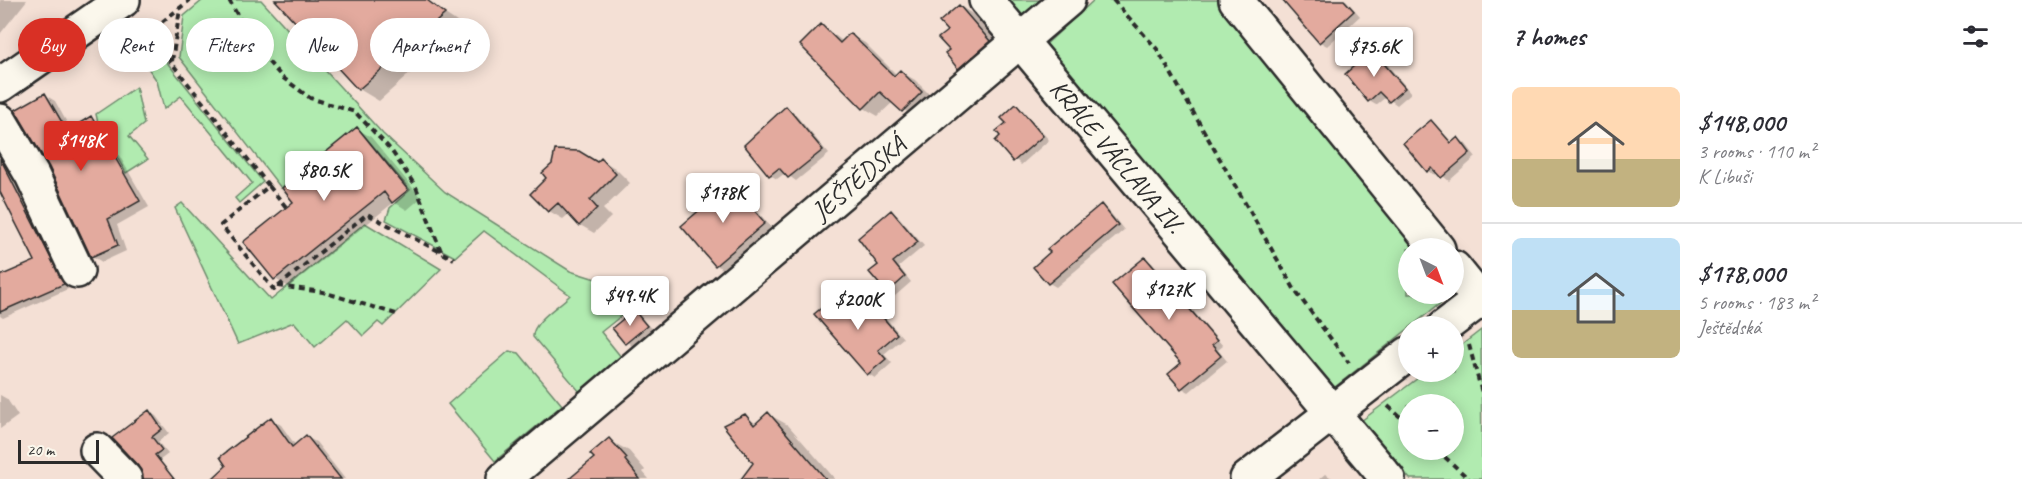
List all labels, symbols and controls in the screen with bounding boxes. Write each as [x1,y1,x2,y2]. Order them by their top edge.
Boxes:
chip: Buy [18,18,86,72]
chip: Rent [98,18,174,72]
chip: Filters [186,18,274,72]
chip: New [286,18,358,72]
chip: Apartment [370,18,490,72]
text: 7 homes [1512,20,1585,53]
icon: filters [1959,20,1992,53]
pin: $75.6K [1325,27,1423,78]
text: $75.6K [1349,34,1399,59]
street label: KRÁLE VÁCLAVA IV. [1043,72,1192,241]
text: $148,000 [1698,106,1785,139]
icon: home [1560,111,1632,183]
pin: $148K [39,121,123,172]
street label: JEŠTĚDSKÁ [803,127,915,229]
text: $148K [58,128,104,153]
text: 3 rooms · 110 m² [1698,139,1815,164]
pin: $80.5K [275,151,373,202]
text: $80.5K [299,158,349,183]
text: K Libuši [1698,164,1752,189]
pin: $178K [681,173,765,224]
text: $178K [700,180,746,205]
north arrow [1398,238,1464,304]
map controls [1398,238,1464,460]
text: $178,000 [1698,257,1785,290]
icon: home [1560,262,1632,334]
pin: $127K [1127,270,1211,321]
pin: $49.4K [581,276,679,327]
text: $127K [1146,277,1192,302]
pin: $200K [816,280,900,331]
text: $49.4K [605,283,655,308]
text: $200K [835,287,881,312]
text: 5 rooms · 183 m² [1698,290,1815,315]
text: Ještědská [1698,315,1761,340]
button: + [1398,316,1464,382]
button: − [1398,394,1464,460]
scale bar [18,437,99,464]
text: 20 m [27,440,54,460]

